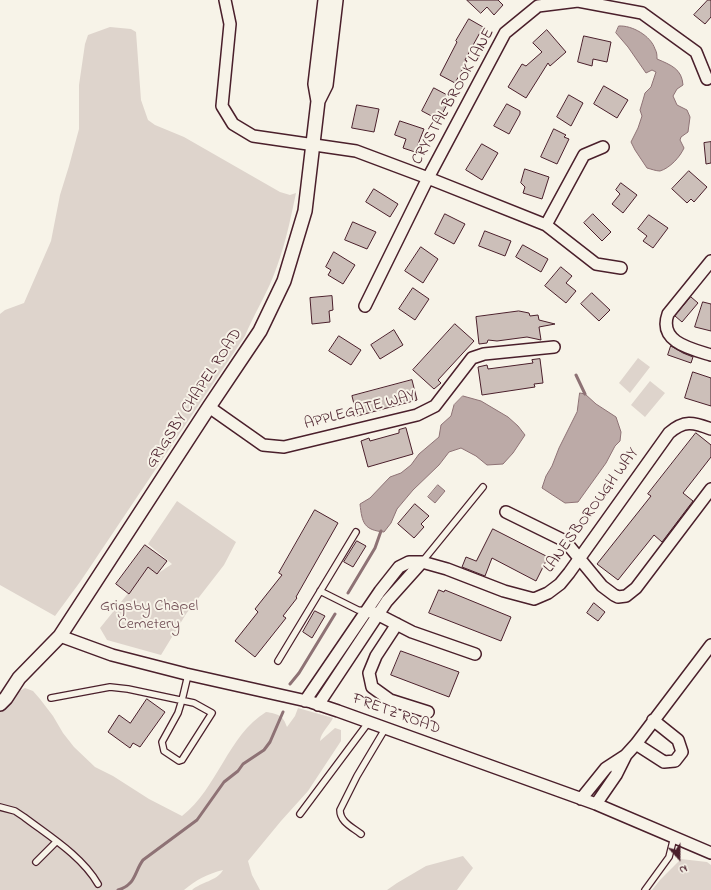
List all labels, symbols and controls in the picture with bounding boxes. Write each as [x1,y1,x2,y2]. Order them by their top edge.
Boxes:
street label: CRYSTAL BROOK LANE [409,25,499,169]
street label: GRIGSBY CHAPEL ROAD [143,326,247,472]
street label: APPLEGATE WAY [302,387,418,435]
street label: LANESBOROUGH WAY [540,445,644,577]
park label: Grigsby Chapel Cemetery [100,597,198,635]
street label: FRETZ ROAD [349,690,443,740]
north arrow [659,838,699,878]
text: N [677,860,690,878]

